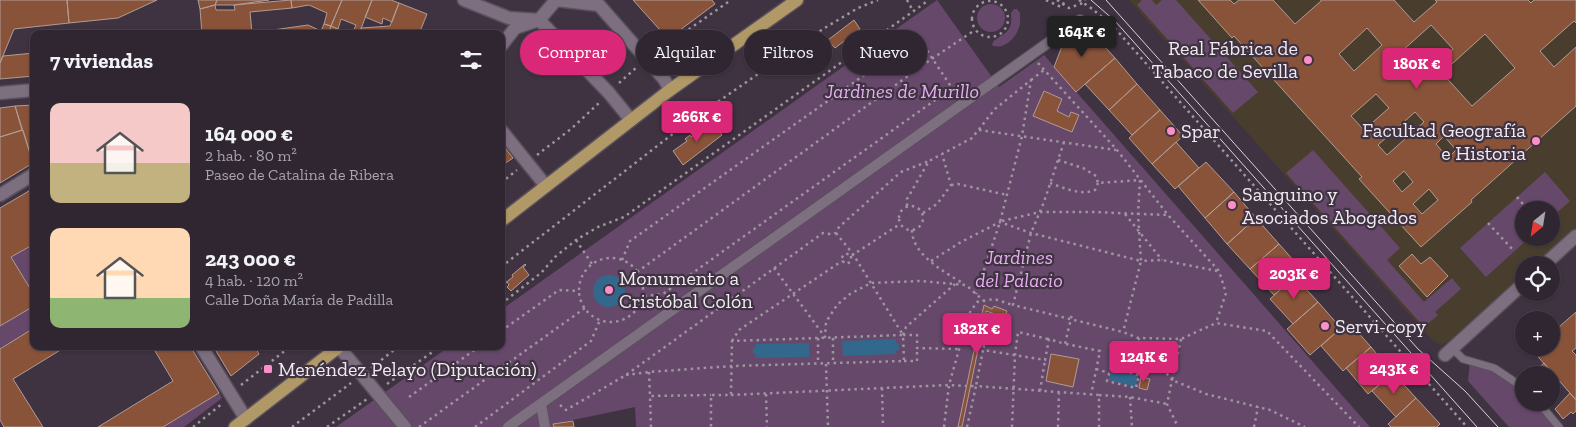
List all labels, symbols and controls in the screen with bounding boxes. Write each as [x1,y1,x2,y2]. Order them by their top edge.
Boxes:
pin: 164K € [1041,15,1123,58]
text: 164K € [1058,22,1106,41]
chip: Comprar [520,30,626,75]
chip: Alquilar [636,30,734,75]
chip: Filtros [744,30,832,75]
chip: Nuevo [842,30,927,75]
place label: Real Fábrica de Tabaco de Sevilla [1151,36,1298,83]
icon: filters [457,46,485,74]
text: 7 viviendas [50,48,153,73]
pin: 180K € [1376,48,1458,90]
marker: Real Fábrica de Tabaco de Sevilla [1302,54,1314,66]
text: 180K € [1393,54,1441,73]
park label: Jardines de Murillo [824,79,979,103]
pin: 266K € [656,100,738,143]
text: 266K € [673,107,722,126]
place label: Facultad Geografía e Historia [1362,118,1526,165]
place label: Spar [1181,119,1221,143]
text: 164 000 € [205,121,293,146]
icon: home [90,123,150,183]
marker: Spar [1165,125,1177,137]
marker: Facultad Geografía e Historia [1530,135,1542,147]
text: 2 hab. · 80 m² [205,146,297,165]
text: Paseo de Catalina de Ribera [205,165,394,184]
place label: Sanguino y Asociados Abogados [1242,182,1417,229]
marker: Sanguino y Asociados Abogados [1226,199,1238,211]
north arrow [1515,201,1560,246]
map controls [1515,201,1560,411]
park label: Jardines del Palacio [975,245,1063,292]
text: 243 000 € [205,246,296,271]
icon: home [90,248,150,308]
button: locate [1515,256,1560,301]
pin: 203K € [1253,258,1335,300]
text: 203K € [1269,264,1319,283]
place label: Monumento a Cristóbal Colón [619,266,753,313]
text: 4 hab. · 120 m² [205,271,303,290]
marker: Monumento a Cristóbal Colón [603,284,615,296]
text: Calle Doña María de Padilla [205,290,393,309]
button: + [1515,311,1560,356]
pin: 182K € [936,312,1018,355]
place label: Servi-copy [1335,314,1427,338]
text: 182K € [954,319,1000,338]
marker: Servi-copy [1319,320,1331,332]
pin: 124K € [1103,340,1185,383]
text: 124K € [1120,347,1168,366]
pin: 243K € [1353,352,1435,395]
place label: Menéndez Pelayo (Diputación) [278,357,537,381]
text: 243K € [1369,359,1419,378]
marker: Menéndez Pelayo (Diputación) [262,363,274,375]
button: − [1515,366,1560,411]

